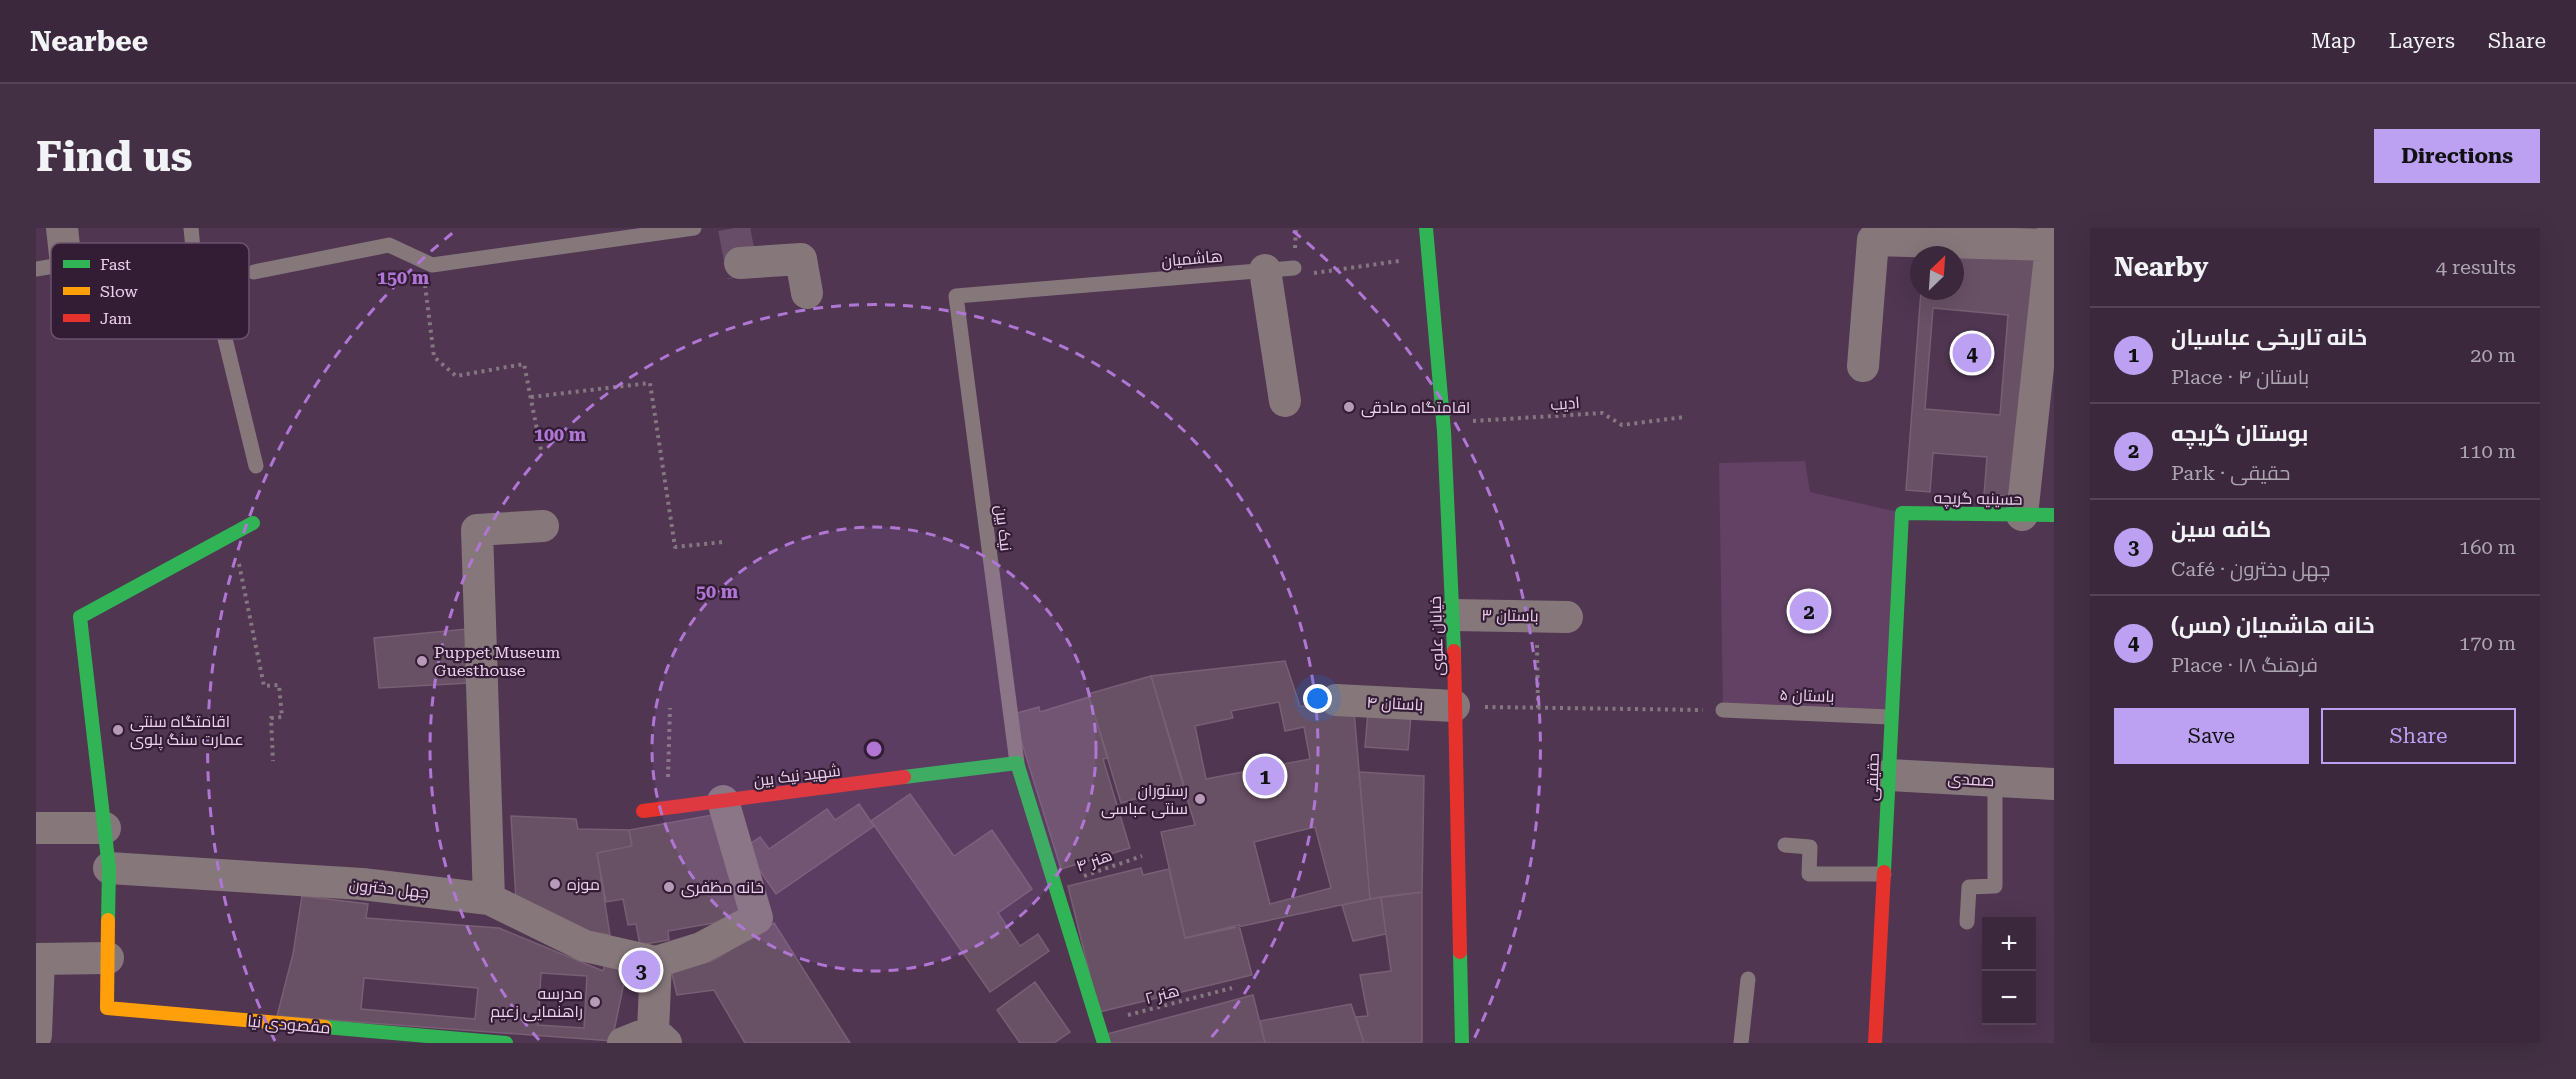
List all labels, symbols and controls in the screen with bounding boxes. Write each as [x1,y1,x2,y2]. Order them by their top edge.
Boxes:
text: Nearbee [30,25,148,58]
text: Map [2311,29,2356,53]
text: Layers [2389,29,2455,53]
text: Share [2488,29,2546,53]
button: Directions [2374,129,2540,183]
text: Find us [36,132,193,181]
legend [51,243,249,339]
street label: هاشمیان [1161,246,1224,272]
north arrow [1910,246,1964,300]
text: Nearby [2114,252,2208,282]
text: Fast [100,255,131,274]
text: 4 results [2436,255,2516,279]
text: 150 m [377,267,430,288]
text: Slow [100,282,138,301]
text: Jam [100,309,132,328]
text: خانه تاریخی عباسیان [2171,325,2367,350]
pin: 4 [1952,330,1992,376]
text: 1 [2128,343,2139,367]
text: 20 m [2470,343,2516,367]
text: Place · باستان ۴ [2171,365,2309,389]
street label: ادیب [1550,393,1580,414]
place label: اقامتگاه صادقی [1361,398,1470,418]
marker: اقامتگاه صادقی [1342,400,1356,414]
text: بوستان گریچه [2171,421,2308,446]
text: 100 m [534,424,587,445]
text: 2 [2128,439,2139,463]
text: 110 m [2459,439,2516,463]
text: Park · حقیقی [2171,461,2290,485]
street label: حسینیه گریچه [1933,488,2023,511]
street label: نیک بین [990,504,1016,552]
text: کافه سین [2171,517,2271,542]
text: 3 [2128,535,2139,559]
text: 160 m [2459,535,2516,559]
text: Café · چهل دخترون [2171,557,2330,581]
text: 50 m [696,581,739,602]
pin: 2 [1790,588,1828,634]
street label: خیابان علوی [1426,596,1448,676]
street label: باستان ۳ [1481,606,1539,626]
text: خانه هاشمیان (مس) [2171,613,2375,638]
text: 4 [2128,631,2139,655]
text: 170 m [2459,631,2516,655]
place label: Puppet Museum Guesthouse [434,643,561,680]
text: Place · فرهنگ ۱۸ [2171,653,2318,677]
marker: Puppet Museum Guesthouse [415,654,429,668]
your location [1303,684,1332,713]
street label: باستان ۵ [1779,685,1835,707]
street label: باستان ۴ [1366,693,1424,715]
button: Save [2114,708,2309,764]
button: Share [2321,708,2516,764]
place label: اقامتگاه سنتی عمارت سنگ پلوی [130,712,244,751]
marker: اقامتگاه سنتی عمارت سنگ پلوی [111,723,125,737]
centre of rings [864,739,884,759]
street label: حقیقی [1862,753,1884,801]
pin: 1 [1246,754,1284,798]
street label: شهید نیک بین [753,761,842,791]
street label: صمدی [1947,769,1995,791]
place label: رستوران سنتی عباسی [1101,781,1188,819]
marker: رستوران سنتی عباسی [1193,792,1207,806]
street label: هنر ۴ [1074,845,1115,875]
street label: چهل دخترون [348,875,430,904]
place label: موزه [567,875,600,894]
marker: موزه [548,877,562,891]
place label: خانه مظفری [681,878,764,898]
marker: خانه مظفری [662,880,676,894]
map controls [1982,917,2036,1025]
button: + [1982,917,2036,971]
pin: 3 [622,948,660,992]
button: − [1982,971,2036,1025]
street label: هنر ۲ [1143,981,1181,1008]
place label: مدرسه راهنمایی زعیم [490,984,583,1023]
marker: مدرسه راهنمایی زعیم [588,995,602,1009]
street label: مقصودی نیا [247,1011,331,1039]

